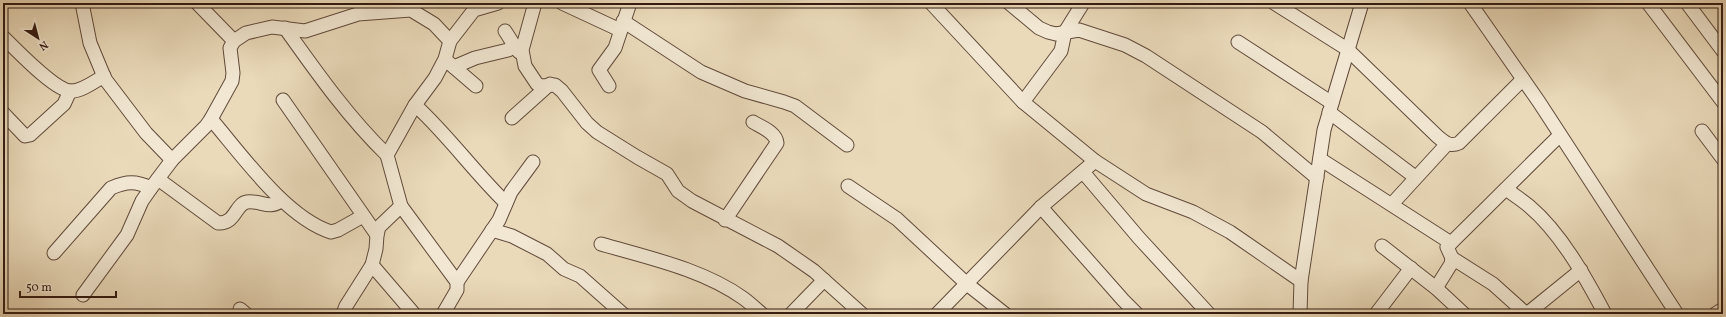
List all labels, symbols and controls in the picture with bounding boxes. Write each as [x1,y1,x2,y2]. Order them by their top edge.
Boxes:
north arrow [18,18,58,58]
text: N [35,36,51,53]
scale bar [20,273,116,299]
text: 50 m [26,280,52,296]

